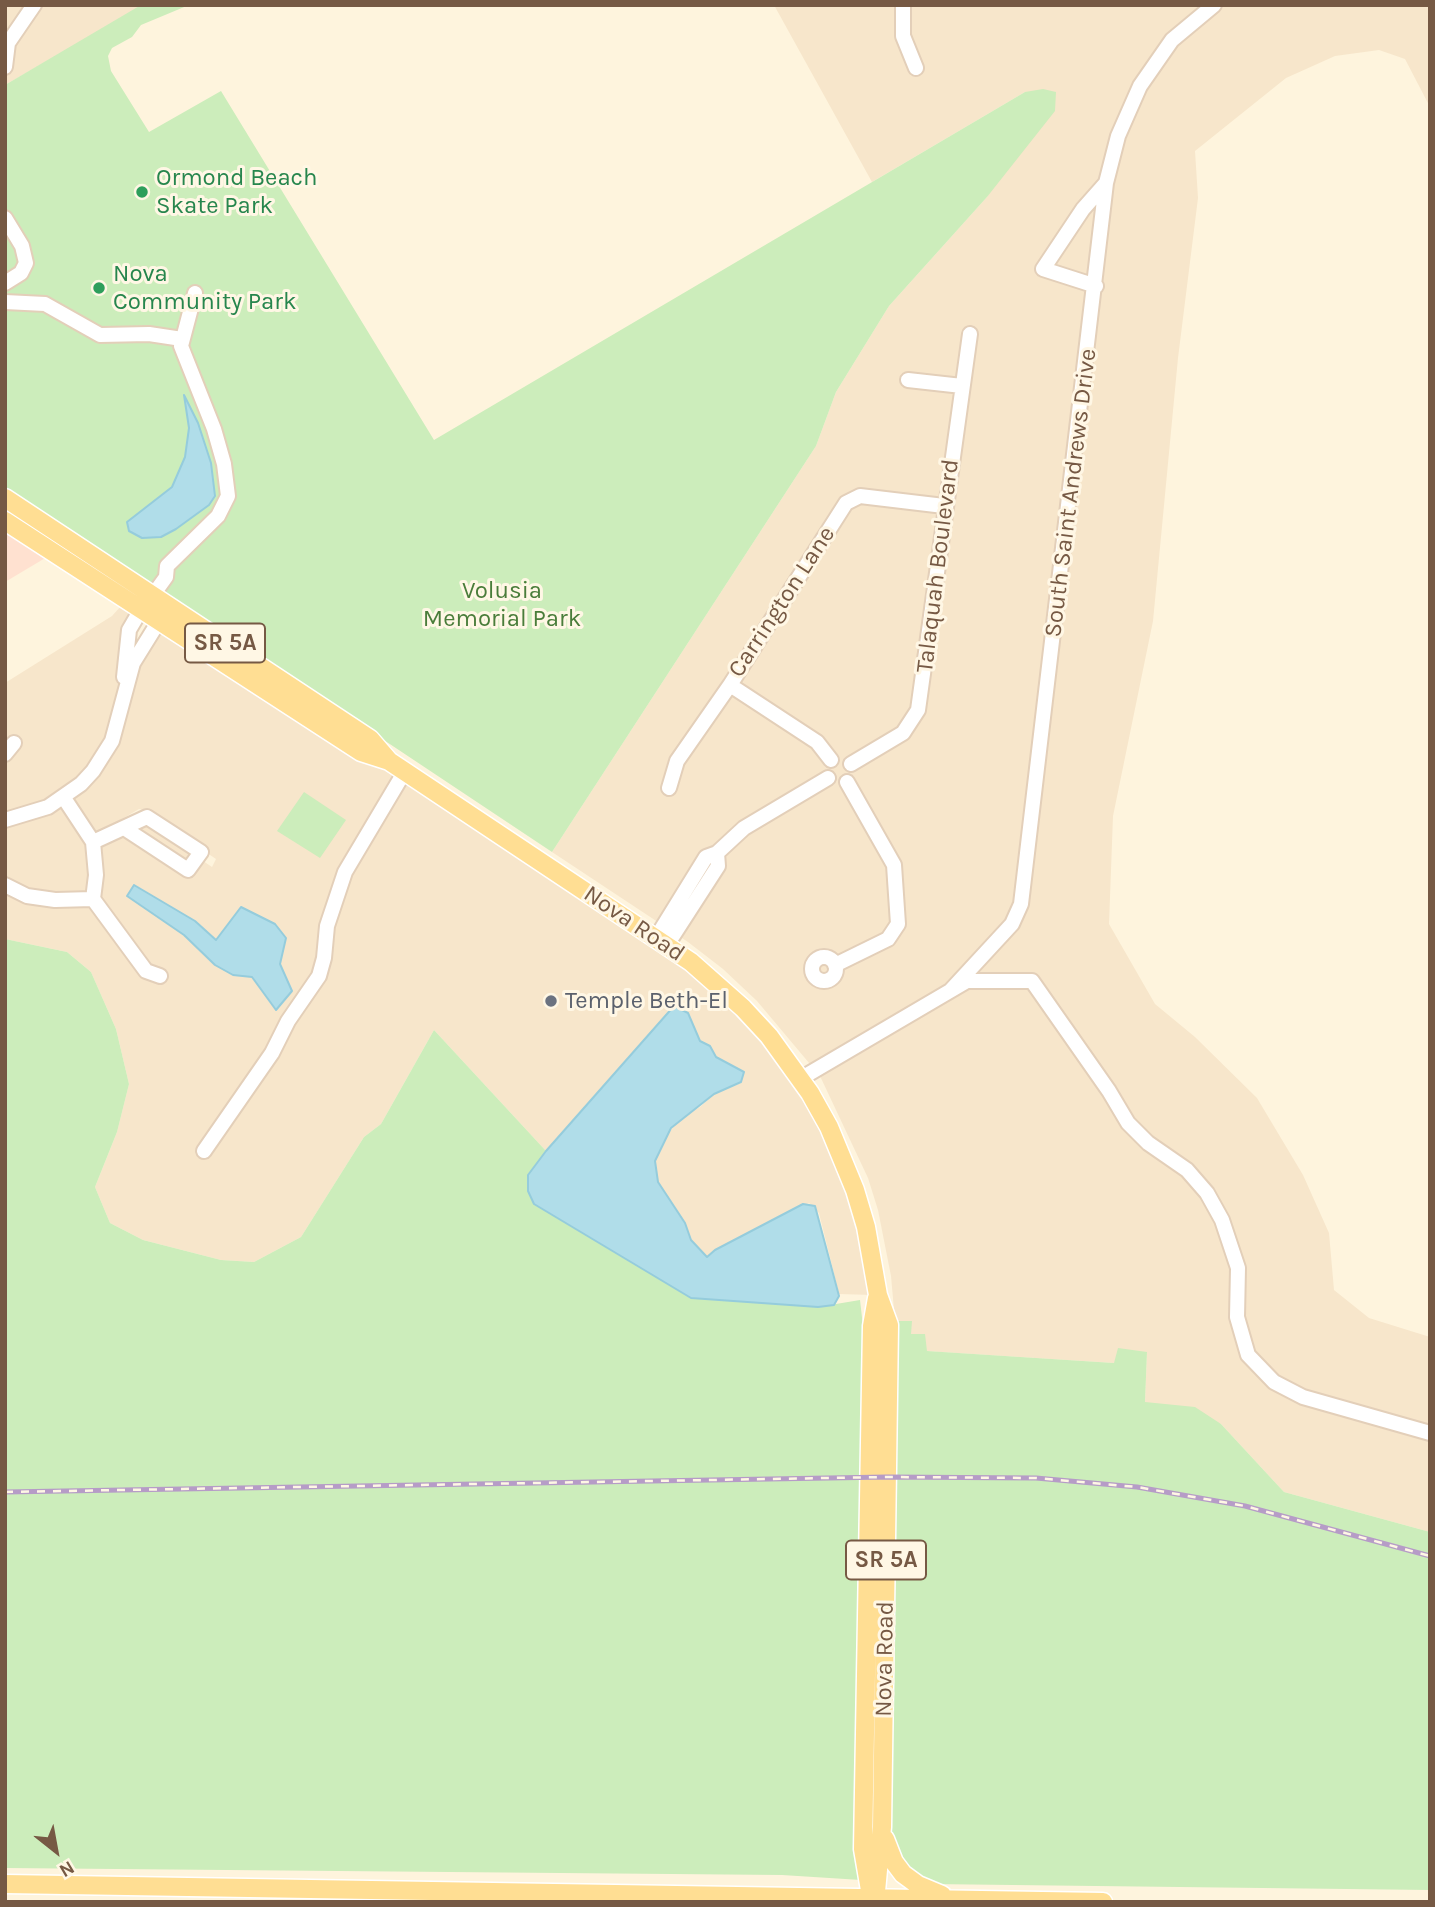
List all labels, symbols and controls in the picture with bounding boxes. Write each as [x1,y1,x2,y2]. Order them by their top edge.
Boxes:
place label: Ormond Beach Skate Park [156,164,317,220]
marker: Ormond Beach Skate Park [134,184,150,200]
place label: Nova Community Park [113,260,296,316]
marker: Nova Community Park [91,280,107,296]
street label: South Saint Andrews Drive [1039,347,1103,639]
street label: Talaquah Boulevard [911,458,965,674]
street label: Carrington Lane [723,521,841,683]
park label: Volusia Memorial Park [423,577,581,633]
road number: SR 5A [185,624,265,663]
street label: Nova Road [578,880,690,968]
place label: Temple Beth-El [565,987,728,1015]
marker: Temple Beth-El [543,993,559,1009]
road number: SR 5A [846,1540,926,1580]
street label: Nova Road [870,1601,900,1717]
north arrow [21,1816,91,1886]
text: N [55,1856,78,1882]

